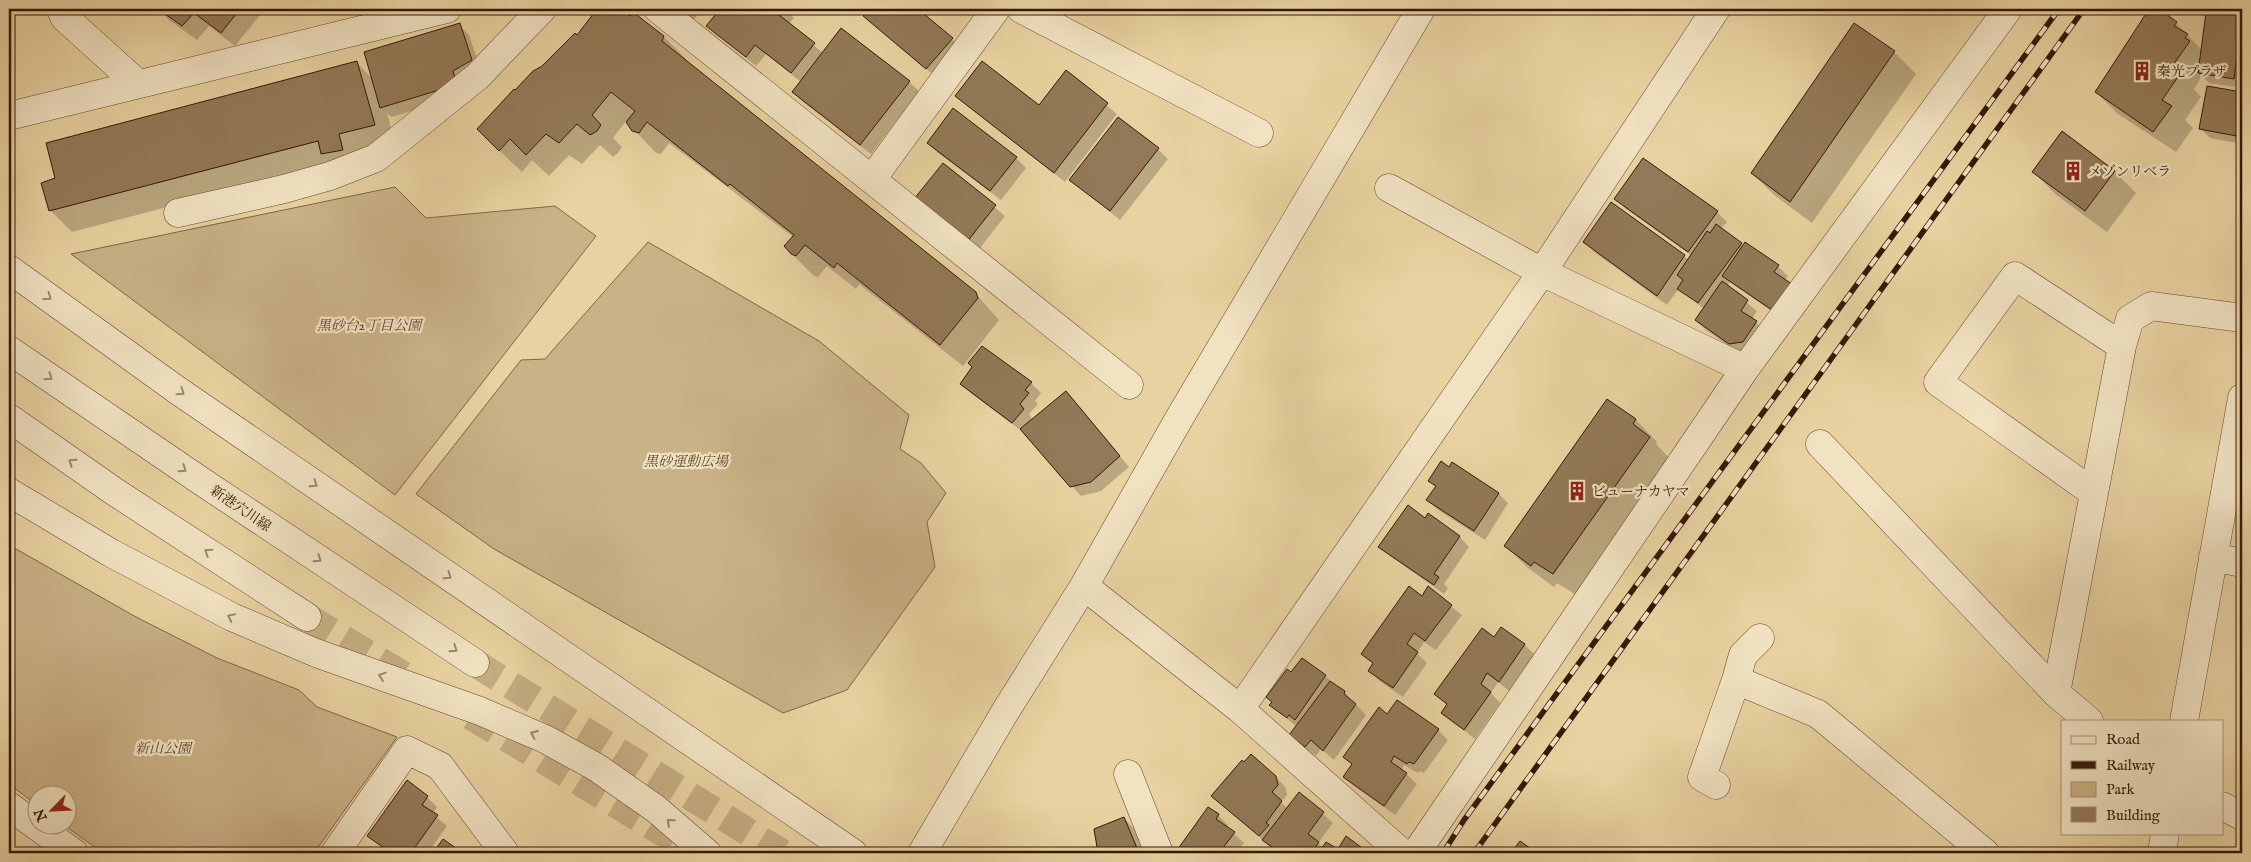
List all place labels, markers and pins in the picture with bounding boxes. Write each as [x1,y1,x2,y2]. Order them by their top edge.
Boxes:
building icon: 秦光プラザ [2131,60,2153,82]
place label: 秦光プラザ [2157,63,2227,81]
building icon: メゾンリベラ [2062,160,2084,182]
place label: メゾンリベラ [2088,163,2171,181]
building icon: ビューナカヤマ [1566,480,1588,502]
place label: ビューナカヤマ [1592,483,1690,501]

